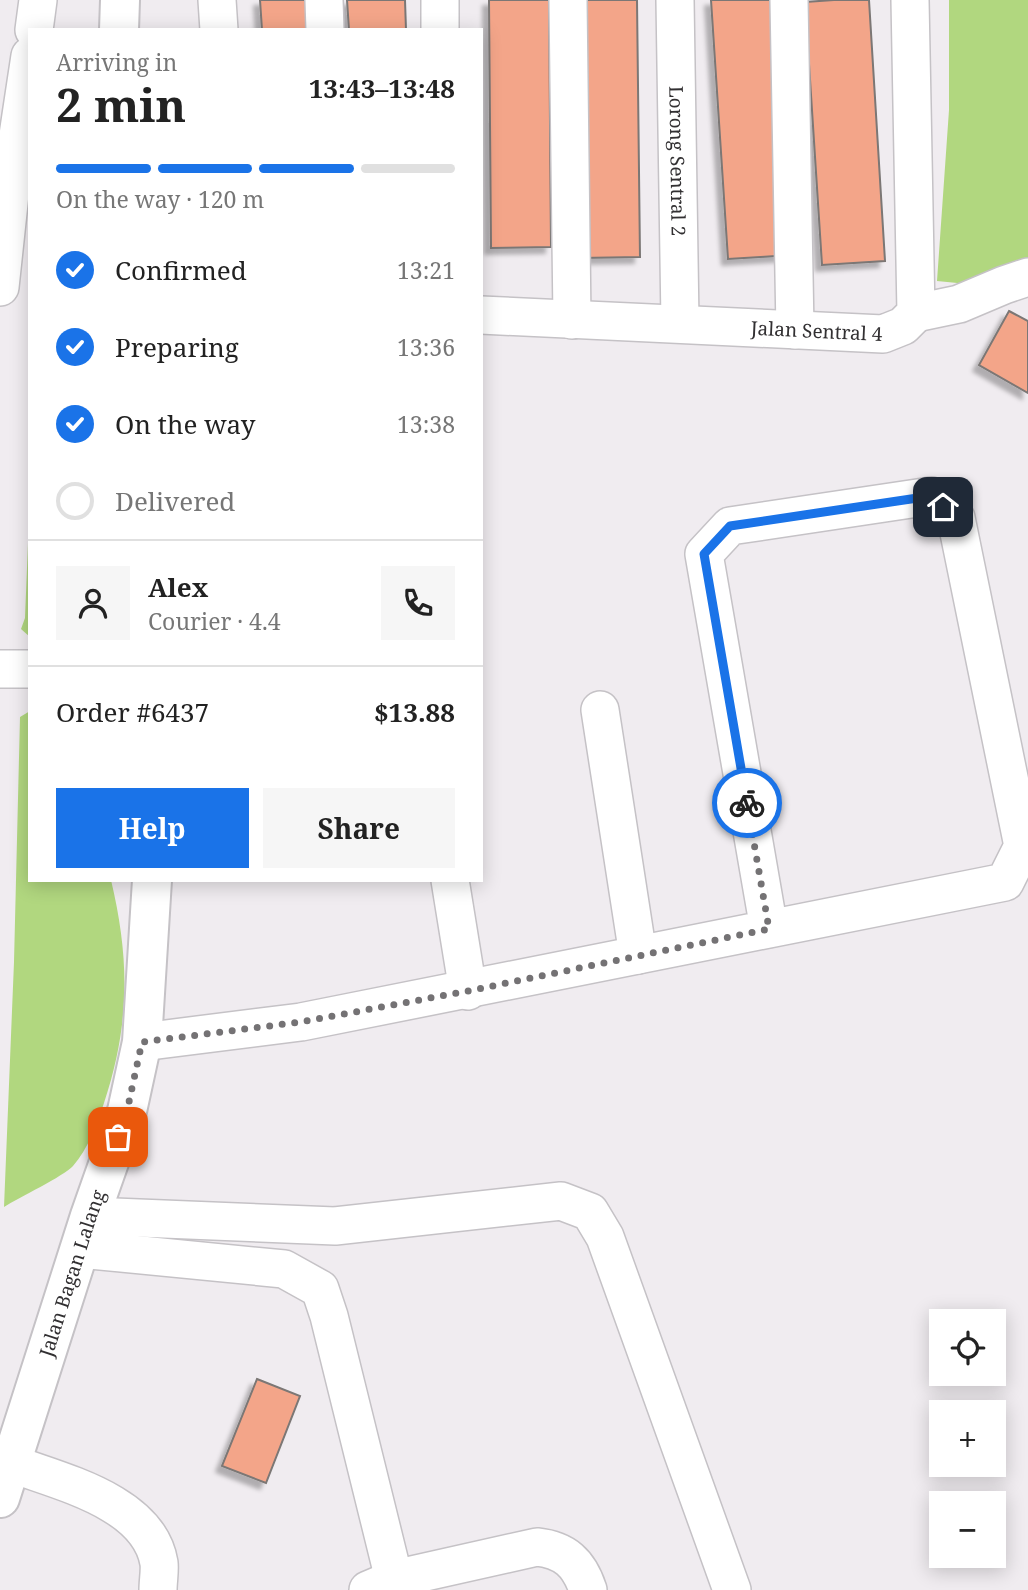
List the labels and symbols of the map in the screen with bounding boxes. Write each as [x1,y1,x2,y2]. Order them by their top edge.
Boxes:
street label: Lorong Sentral 2 [663,86,692,236]
street label: Jalan Sentral 4 [749,315,883,347]
pin [913,477,973,537]
courier [712,768,782,838]
pin [88,1107,148,1167]
street label: Jalan Bagan Lalang [33,1186,111,1361]

